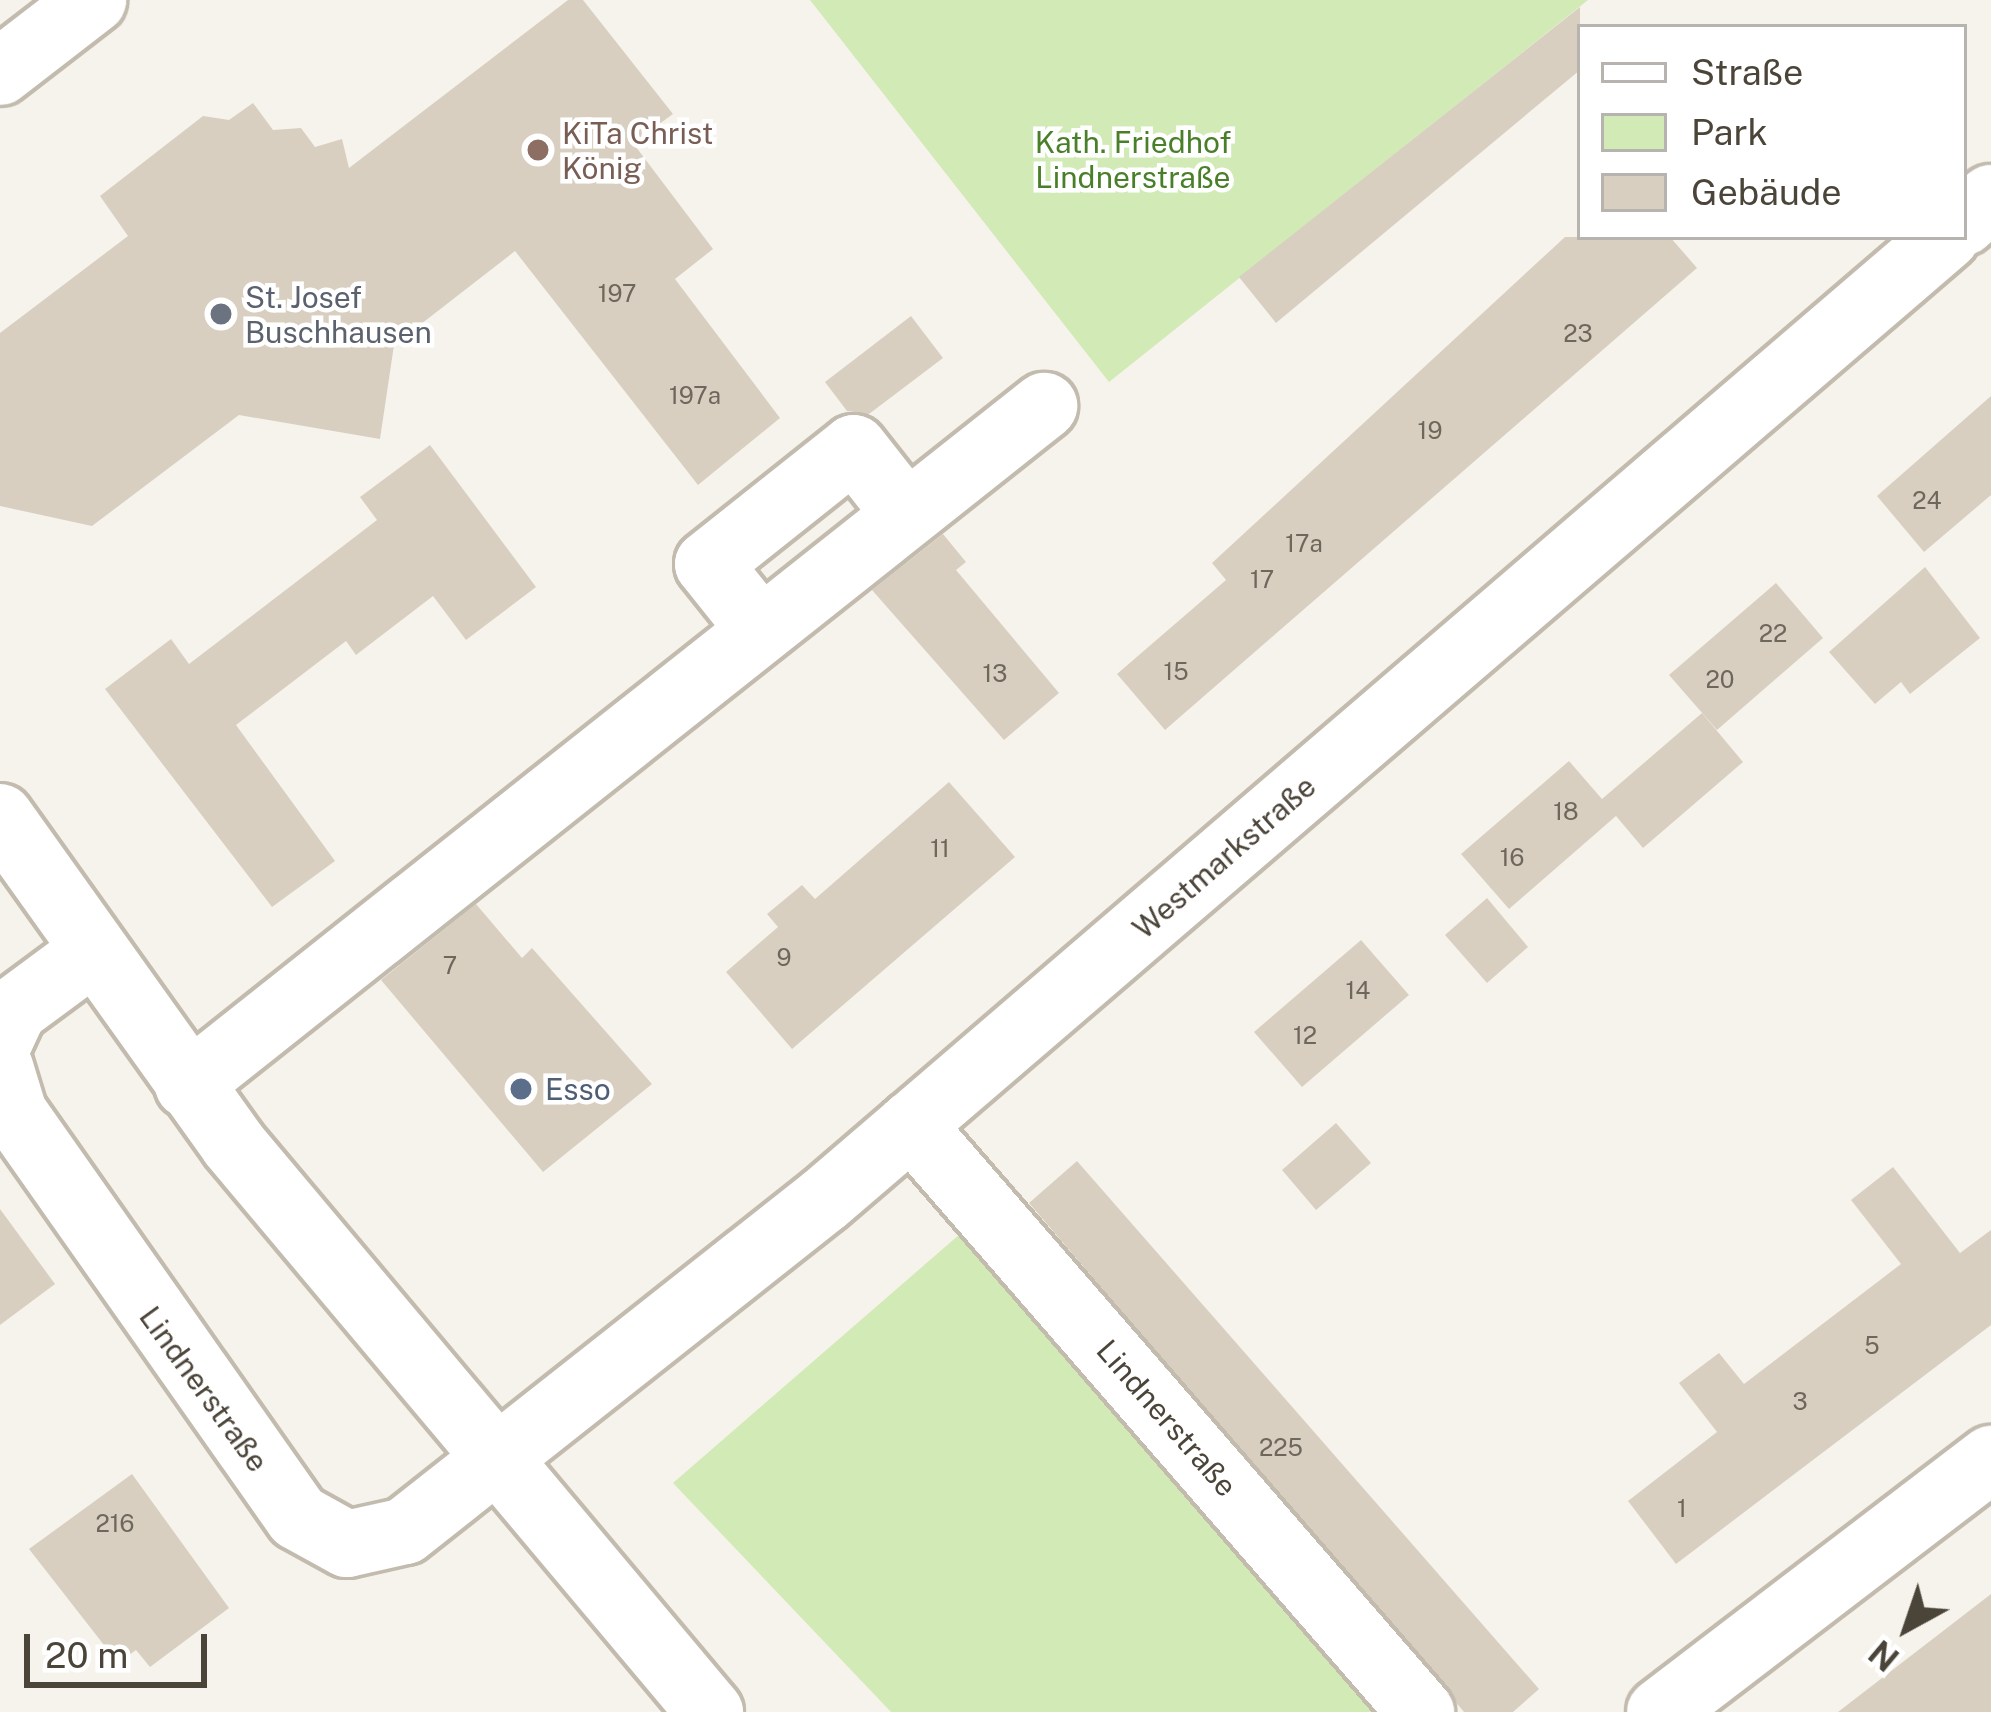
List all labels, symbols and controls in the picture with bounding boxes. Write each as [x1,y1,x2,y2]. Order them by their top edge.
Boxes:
legend [1577,24,1967,240]
text: Straße [1691,51,1803,93]
text: Park [1691,111,1768,153]
place label: KiTa Christ König [562,115,713,186]
park label: Kath. Friedhof Lindnerstraße [1035,124,1231,195]
marker: KiTa Christ König [525,137,551,163]
text: Gebäude [1691,171,1842,213]
place label: St. Josef Buschhausen [245,279,432,350]
house number: 197 [598,280,636,308]
marker: St. Josef Buschhausen [208,301,234,327]
house number: 23 [1563,320,1593,348]
house number: 197a [669,382,721,410]
house number: 19 [1418,417,1442,445]
house number: 24 [1912,487,1942,515]
house number: 17a [1285,530,1323,558]
house number: 17 [1250,566,1274,594]
house number: 22 [1759,620,1787,648]
house number: 15 [1163,658,1189,686]
house number: 13 [983,660,1007,688]
house number: 20 [1706,666,1734,694]
street label: Westmarkstraße [1125,768,1323,946]
house number: 18 [1553,798,1579,826]
house number: 11 [930,835,950,863]
house number: 16 [1500,844,1524,872]
house number: 9 [777,944,791,972]
house number: 7 [443,952,457,980]
house number: 14 [1346,977,1370,1005]
house number: 12 [1293,1022,1317,1050]
place label: Esso [545,1071,611,1107]
marker: Esso [508,1076,534,1102]
street label: Lindnerstraße [132,1299,276,1479]
house number: 5 [1864,1332,1880,1360]
street label: Lindnerstraße [1089,1333,1245,1503]
house number: 3 [1792,1388,1808,1416]
house number: 225 [1259,1434,1303,1462]
house number: 1 [1677,1495,1687,1523]
house number: 216 [95,1510,135,1538]
north arrow [1847,1568,1967,1688]
scale bar [30,1610,213,1684]
text: N [1862,1633,1906,1678]
text: 20 m [45,1634,128,1676]

